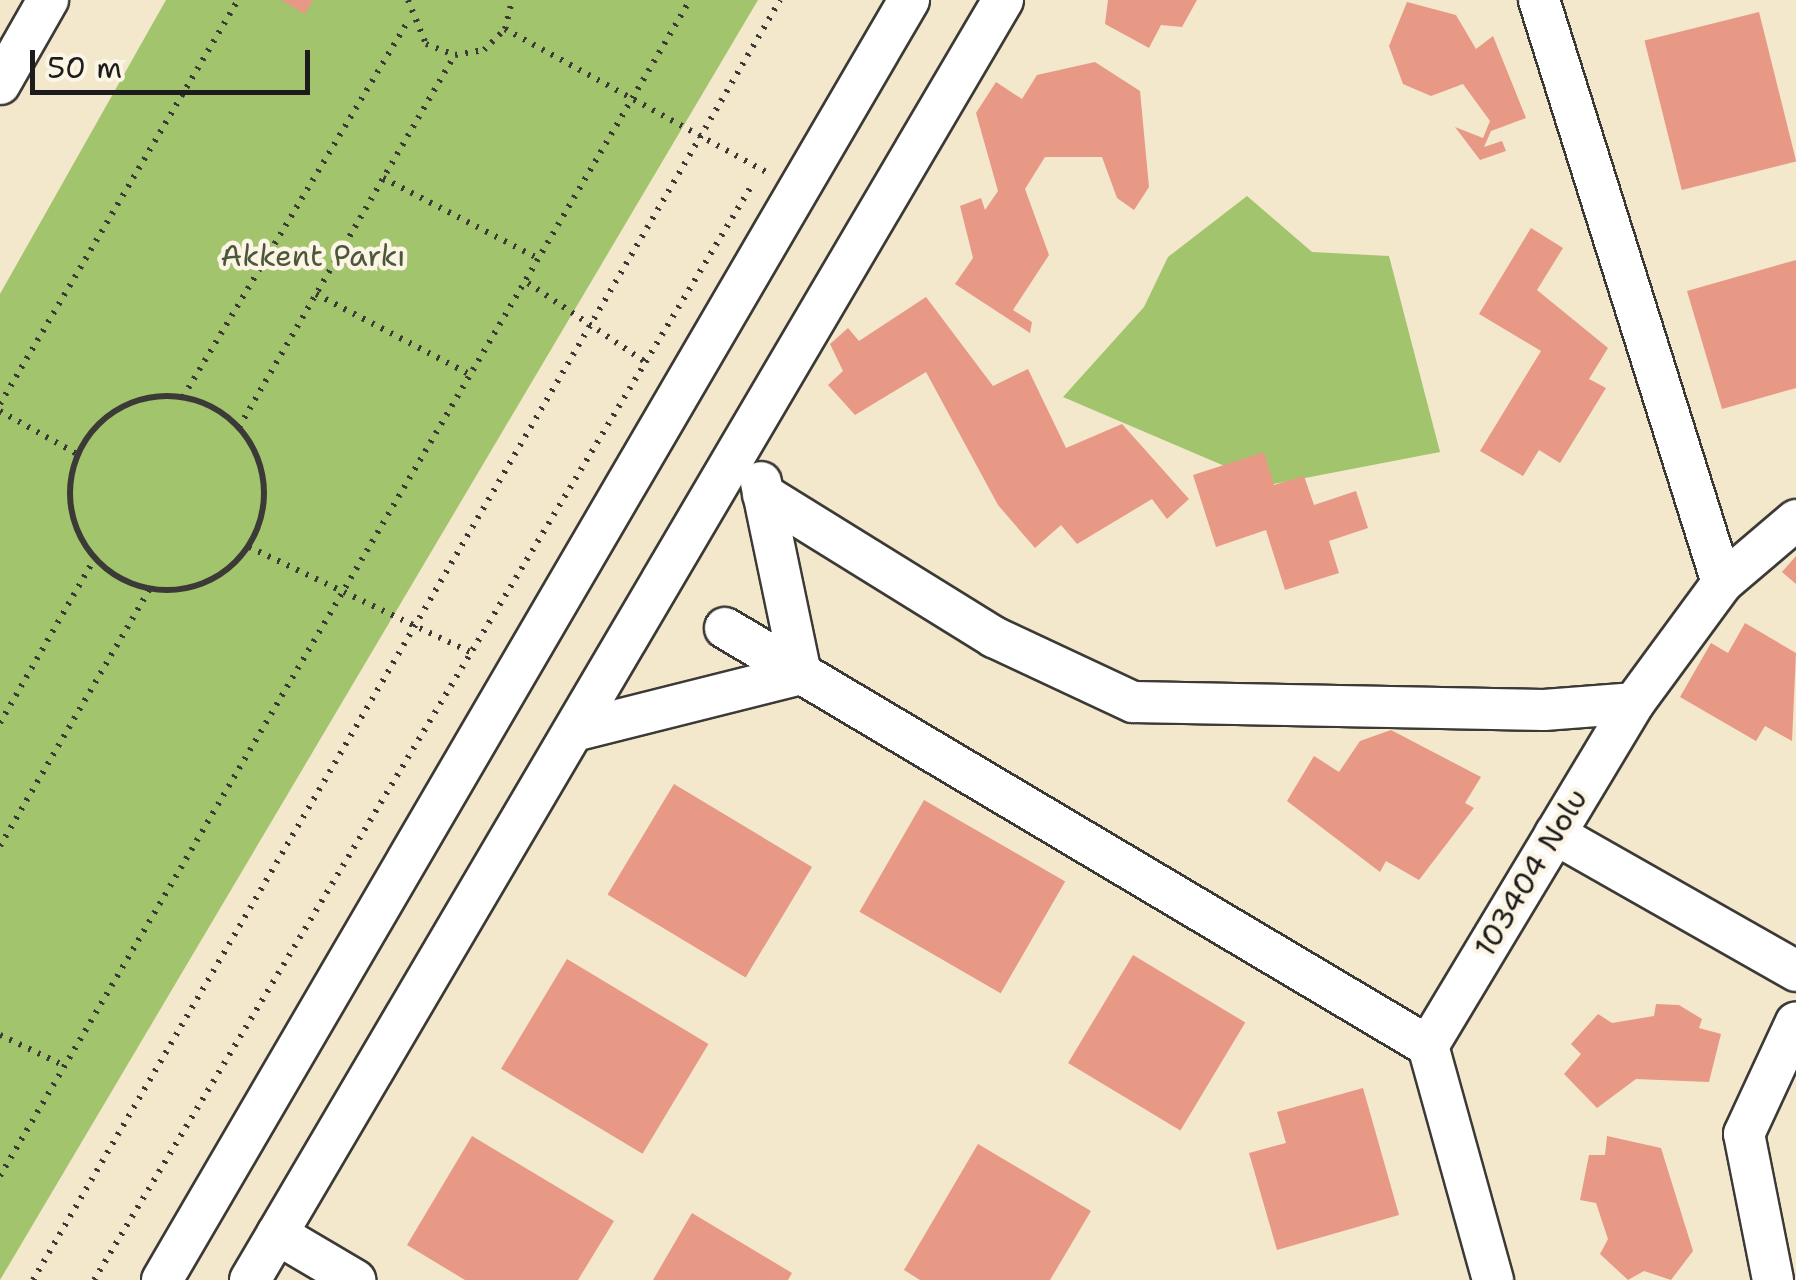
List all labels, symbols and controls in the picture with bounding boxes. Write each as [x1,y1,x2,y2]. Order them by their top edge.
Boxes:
scale bar [35,30,315,92]
text: 50 m [47,47,122,88]
park label: Akkent Parkı [221,238,405,274]
street label: 103404 Nolu [1467,783,1595,963]

